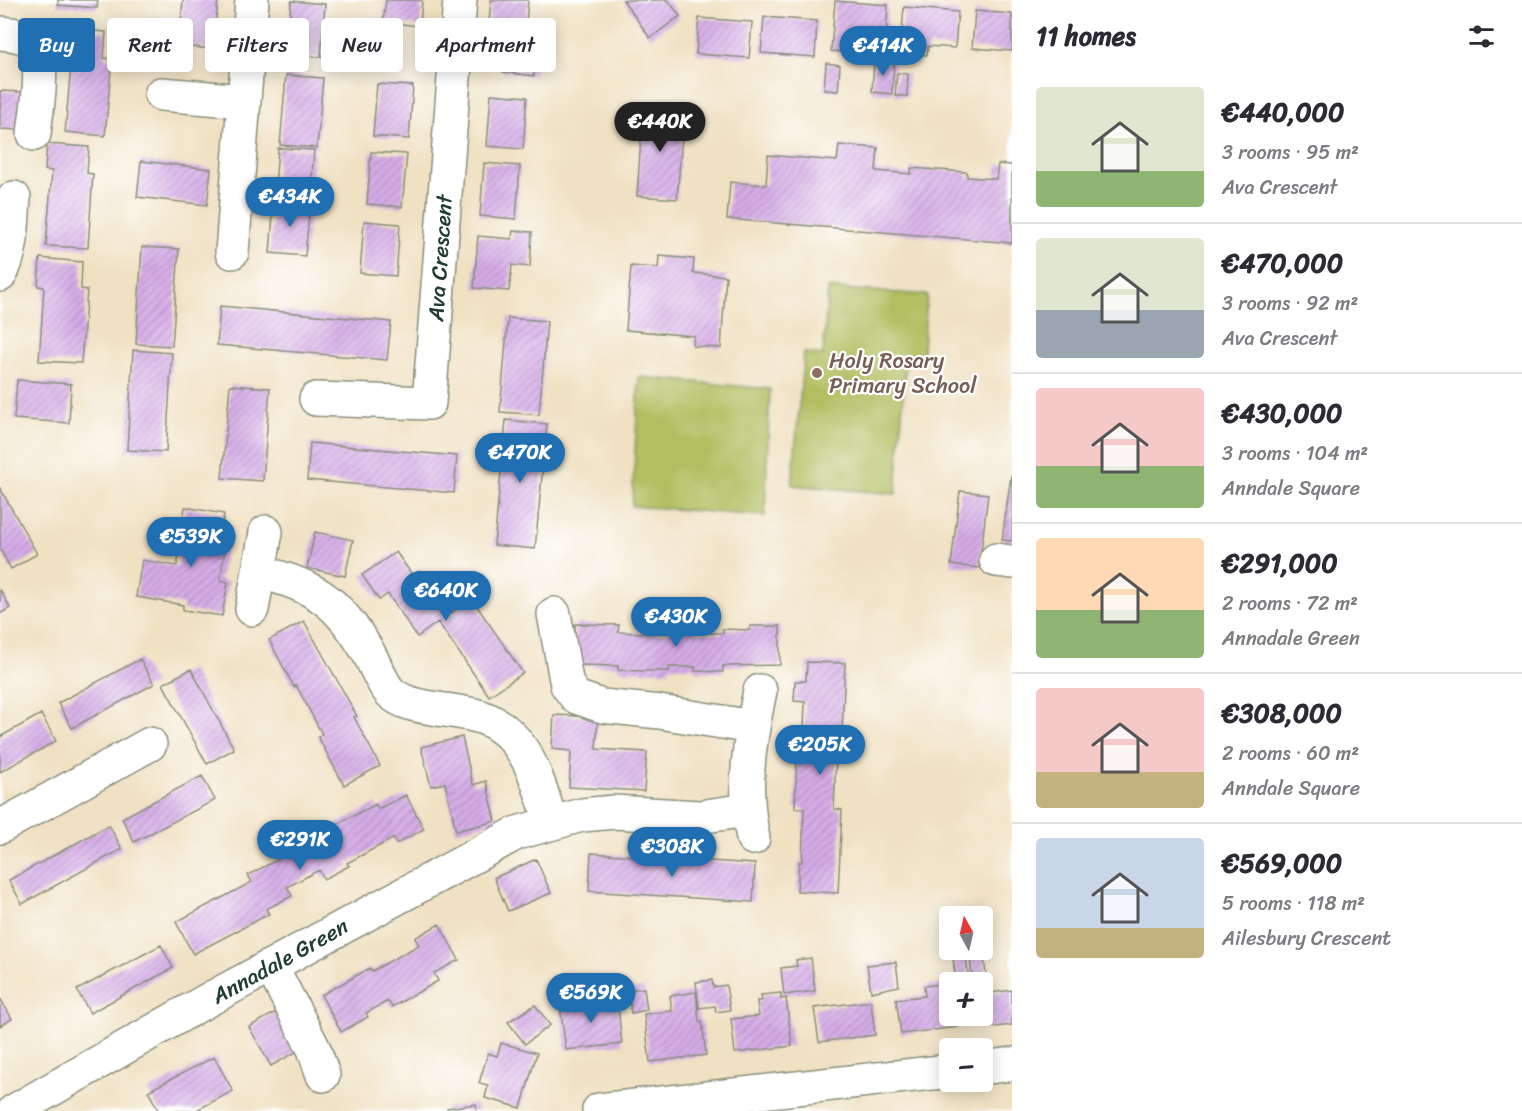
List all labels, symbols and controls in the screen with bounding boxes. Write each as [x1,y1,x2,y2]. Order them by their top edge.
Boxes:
text: 11 homes [1036,13,1136,59]
chip: Buy [18,18,95,72]
chip: Rent [107,18,193,72]
chip: Filters [205,18,309,72]
chip: New [321,18,403,72]
chip: Apartment [415,18,556,72]
icon: filters [1465,20,1498,53]
pin: €414K [841,26,925,77]
text: €414K [853,28,913,63]
text: €440,000 [1222,89,1345,135]
pin: €440K [618,102,702,153]
text: €440K [628,104,692,139]
icon: home [1084,111,1156,183]
text: 3 rooms · 95 m² [1222,135,1359,170]
text: Ava Crescent [1222,170,1337,205]
pin: €434K [248,177,332,228]
text: €434K [259,179,321,214]
street label: Ava Crescent [416,192,464,324]
text: €470,000 [1222,240,1343,286]
icon: home [1084,262,1156,334]
text: 3 rooms · 92 m² [1222,286,1358,321]
text: Ava Crescent [1222,321,1337,356]
place label: Holy Rosary Primary School [829,341,977,405]
marker: Holy Rosary Primary School [810,366,824,380]
text: €430,000 [1222,390,1343,436]
icon: home [1084,412,1156,484]
pin: €470K [478,433,562,484]
text: €470K [489,435,551,470]
text: 3 rooms · 104 m² [1222,436,1368,471]
text: Anndale Square [1222,471,1360,506]
pin: €539K [149,517,233,568]
text: €539K [161,519,221,554]
text: €291,000 [1222,540,1338,586]
icon: home [1084,562,1156,634]
pin: €640K [404,571,488,622]
text: €640K [415,573,477,608]
text: 2 rooms · 72 m² [1222,586,1358,621]
pin: €430K [634,597,718,648]
text: €430K [645,599,707,634]
text: Annadale Green [1222,621,1360,656]
text: €308,000 [1222,690,1342,736]
icon: home [1084,712,1156,784]
pin: €205K [778,725,862,776]
text: €205K [789,727,851,762]
text: 2 rooms · 60 m² [1222,736,1359,771]
text: Anndale Square [1222,771,1360,806]
pin: €291K [258,820,342,871]
text: €291K [271,822,329,857]
pin: €308K [630,827,714,878]
text: €308K [641,829,703,864]
text: €569,000 [1222,840,1342,886]
icon: home [1084,862,1156,934]
text: 5 rooms · 118 m² [1222,886,1365,921]
north arrow [939,906,993,960]
map controls [939,906,993,1092]
street label: Annadale Green [203,907,356,1015]
text: Ailesbury Crescent [1222,921,1391,956]
button: + [939,972,993,1026]
pin: €569K [549,973,633,1024]
text: €569K [560,975,622,1010]
button: − [939,1038,993,1092]

